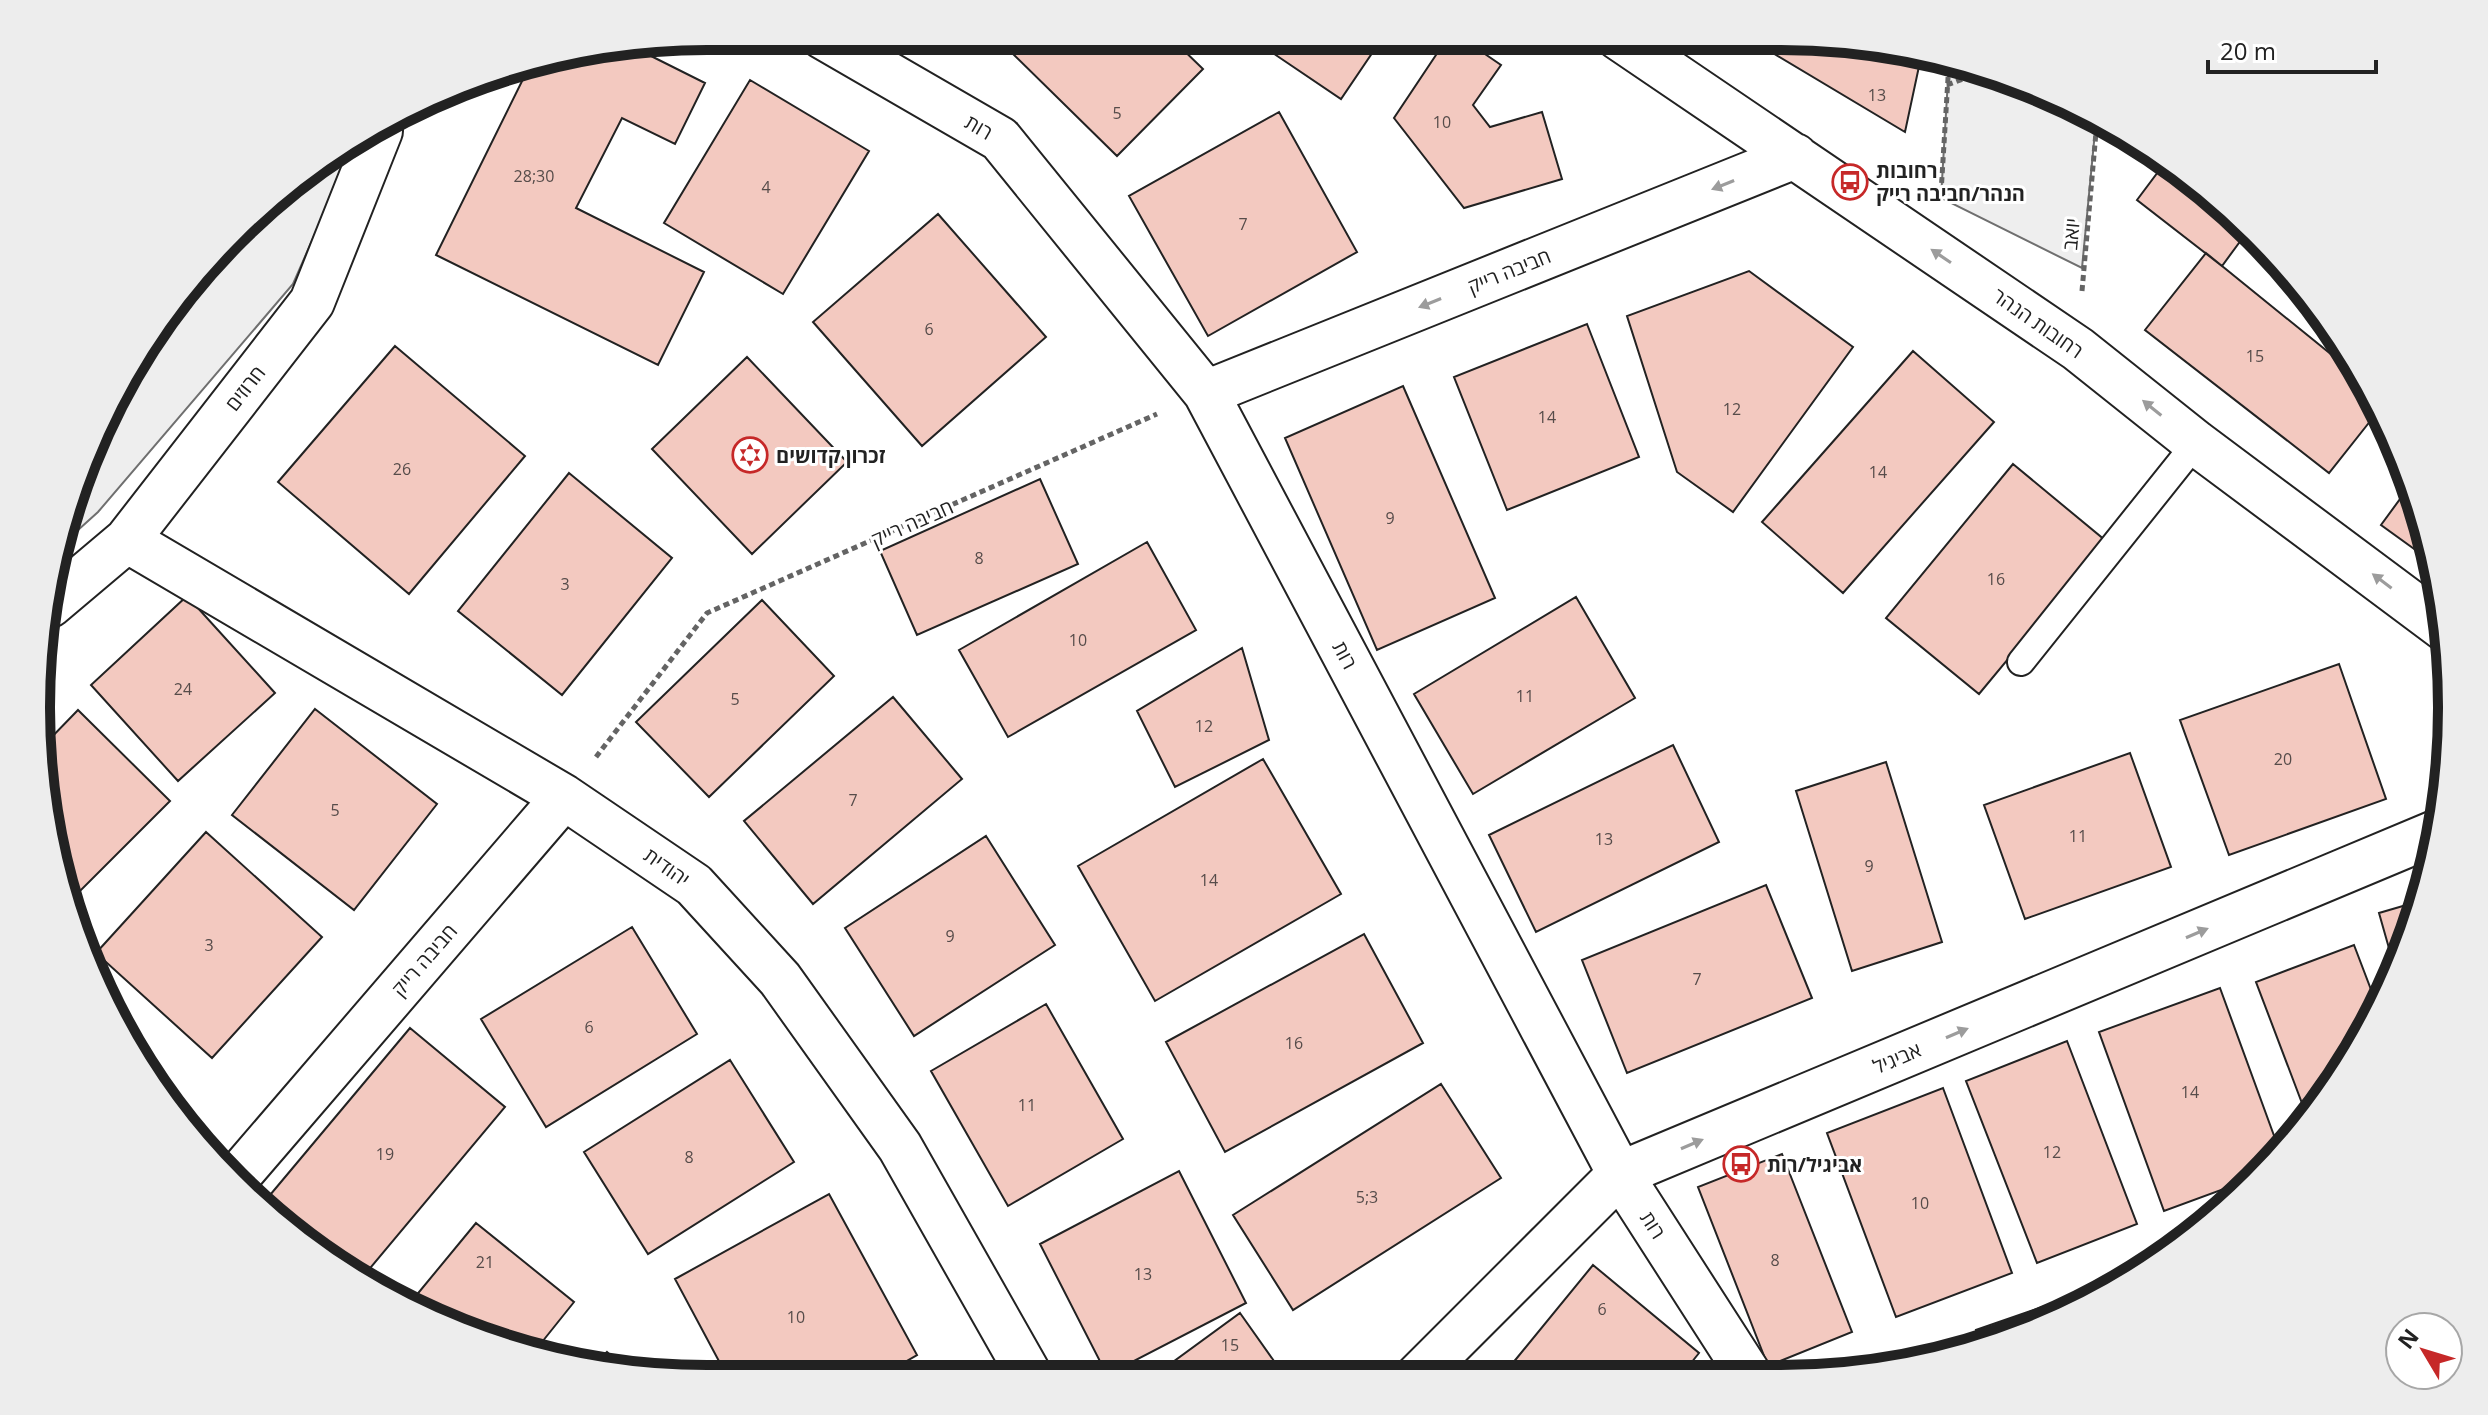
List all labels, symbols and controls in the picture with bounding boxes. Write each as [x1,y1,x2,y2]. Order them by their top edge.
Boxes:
scale bar [2208,24,2376,74]
text: 20 m [2220,34,2276,67]
house number: 13 [1868,84,1886,106]
house number: 5 [1112,102,1122,124]
street label: רות [960,108,998,146]
house number: 10 [1433,111,1451,133]
place label: רחובות הנהר/חביבה רייק [1876,157,2025,207]
bus stop icon: רחובות הנהר/חביבה רייק [1831,163,1869,201]
house number: 28;30 [514,165,554,187]
house number: 4 [761,176,771,198]
one-way arrow [1711,179,1735,192]
house number: 7 [1238,213,1248,235]
street label: יואב [2056,217,2086,251]
street label: חביבה רייק [1463,242,1555,300]
one-way arrow [1930,249,1952,264]
street label: רחובות הנהר [1987,282,2089,364]
one-way arrow [1418,297,1442,310]
house number: 6 [924,318,934,340]
house number: 15 [2246,345,2264,367]
street label: חרוזים [219,360,271,416]
house number: 12 [1723,398,1741,420]
one-way arrow [2142,400,2162,417]
house number: 14 [1538,406,1556,428]
synagogue icon: זכרון קדושים [731,436,769,474]
place label: זכרון קדושים [776,442,885,469]
house number: 26 [393,458,411,480]
house number: 14 [1869,461,1887,483]
street label: חביבה רייק [867,493,957,553]
house number: 9 [1385,507,1395,529]
house number: 8 [974,547,984,569]
house number: 16 [1987,568,2005,590]
house number: 3 [560,573,570,595]
one-way arrow [2371,574,2392,590]
house number: 10 [1069,629,1087,651]
street label: רות [1327,636,1363,674]
house number: 24 [174,678,192,700]
house number: 11 [1516,685,1534,707]
house number: 5 [730,688,740,710]
house number: 12 [1195,715,1213,737]
house number: 20 [2274,748,2292,770]
house number: 7 [848,789,858,811]
house number: 5 [330,799,340,821]
house number: 11 [2069,825,2087,847]
house number: 13 [1595,828,1613,850]
street label: יהודית [639,842,695,892]
house number: 9 [1864,855,1874,877]
house number: 14 [1200,869,1218,891]
street label: חביבה רייק [385,918,463,1002]
house number: 9 [945,925,955,947]
one-way arrow [2185,926,2209,939]
house number: 3 [204,934,214,956]
house number: 7 [1692,968,1702,990]
house number: 6 [584,1016,594,1038]
one-way arrow [1945,1026,1969,1039]
house number: 16 [1285,1032,1303,1054]
street label: אביגיל [1869,1036,1925,1080]
house number: 14 [2181,1081,2199,1103]
house number: 11 [1018,1094,1036,1116]
one-way arrow [1680,1137,1703,1150]
house number: 12 [2043,1141,2061,1163]
house number: 19 [376,1143,394,1165]
bus stop icon: אביגיל/רות [1722,1145,1760,1183]
house number: 8 [684,1146,694,1168]
place label: אביגיל/רות [1767,1151,1862,1178]
house number: 5;3 [1356,1186,1378,1208]
house number: 10 [1911,1192,1929,1214]
street label: רות [1634,1206,1672,1244]
house number: 8 [1770,1249,1780,1271]
house number: 21 [476,1251,494,1273]
house number: 13 [1134,1263,1152,1285]
house number: 6 [1597,1298,1607,1320]
house number: 10 [787,1306,805,1328]
north arrow [2384,1311,2464,1391]
text: N [2390,1322,2425,1354]
house number: 15 [1221,1334,1239,1356]

